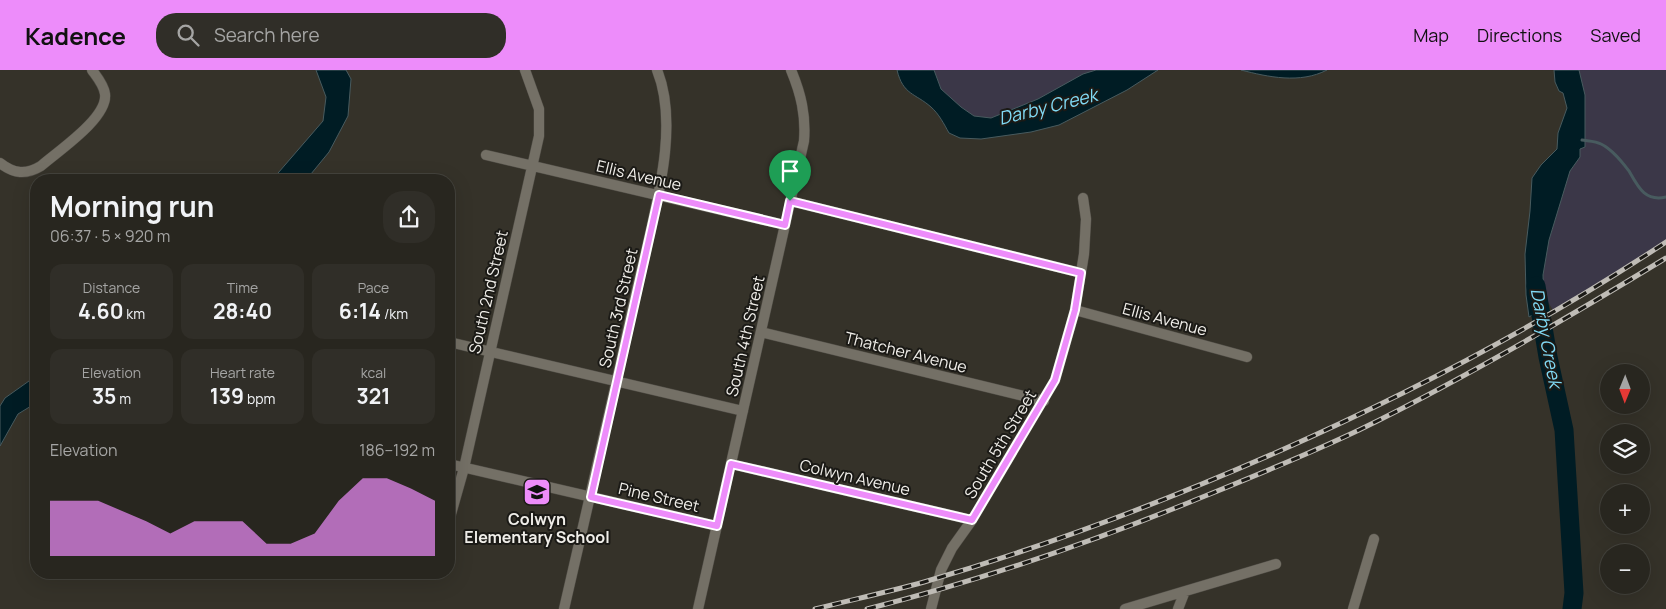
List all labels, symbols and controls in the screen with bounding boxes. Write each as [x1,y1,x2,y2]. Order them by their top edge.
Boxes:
search box [156,13,506,58]
text: Kadence [25,19,126,52]
icon: search [174,21,202,49]
text: Search here [214,22,320,48]
text: Map [1413,23,1449,47]
text: Directions [1477,23,1562,47]
text: Saved [1590,23,1641,47]
water label: Darby Creek [996,81,1103,130]
pin [769,150,811,201]
street label: Ellis Avenue [594,155,684,195]
icon: arrive [776,157,804,185]
text: Morning run [50,187,214,225]
button: share [383,191,435,243]
text: 06:37 · 5 × 920 m [50,225,170,247]
street label: South 2nd Street [463,228,513,356]
street label: South 3rd Street [594,246,642,370]
street label: South 4th Street [720,273,770,399]
text: Distance [83,278,140,297]
text: Time [227,278,258,297]
text: Pace [358,278,389,297]
water label: Darby Creek [1526,286,1569,393]
text: 4.60 [78,297,123,325]
text: 28:40 [213,297,272,325]
text: 6:14 [339,297,381,325]
street label: Ellis Avenue [1120,297,1210,341]
text: km [123,304,145,323]
text: /km [381,304,408,323]
street label: Thatcher Avenue [842,326,970,378]
text: Elevation [82,363,141,382]
text: Heart rate [210,363,275,382]
text: kcal [361,363,386,382]
north arrow [1600,364,1650,414]
map controls [1600,364,1650,594]
text: 35 [92,382,116,410]
text: 139 [210,382,244,410]
text: 321 [357,382,390,410]
street label: South 5th Street [959,385,1041,503]
text: m [116,389,131,408]
text: bpm [244,389,275,408]
button: layers [1600,424,1650,474]
text: Elevation [50,439,118,461]
text: 186–192 m [359,439,435,461]
street label: Colwyn Avenue [798,454,912,500]
school or university icon: Colwyn Elementary School [522,477,552,507]
street label: Pine Street [616,477,702,517]
button: + [1600,484,1650,534]
place label: Colwyn Elementary School [464,508,610,548]
button: − [1600,544,1650,594]

